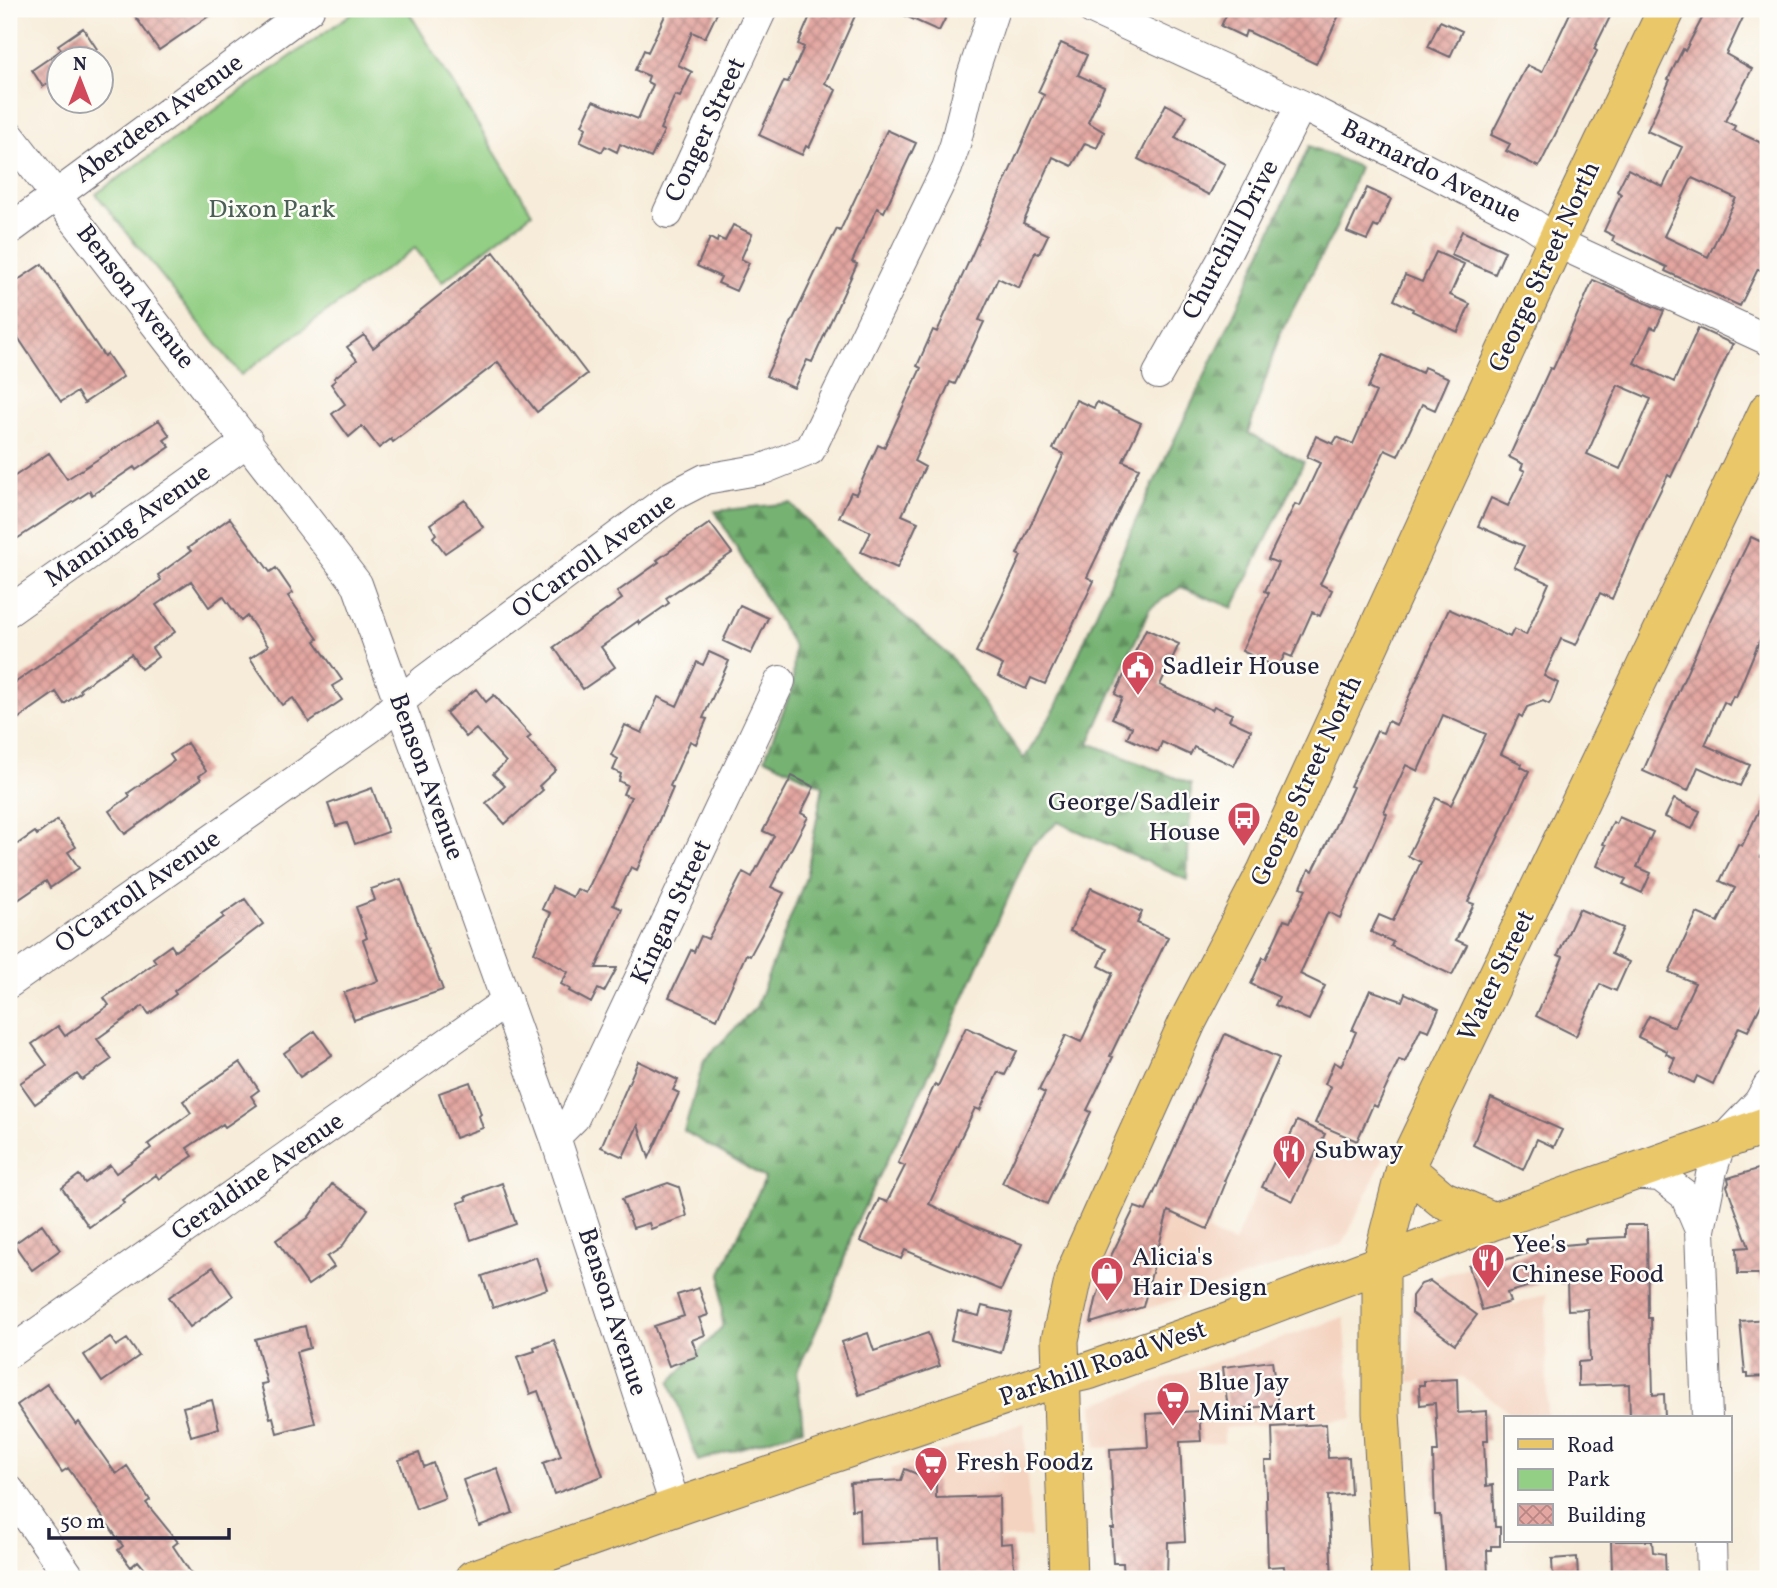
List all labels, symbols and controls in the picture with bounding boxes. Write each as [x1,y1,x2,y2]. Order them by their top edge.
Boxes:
street label: Aberdeen Avenue [67,45,251,193]
north arrow [46,46,116,116]
text: N [73,52,87,78]
street label: Conger Street [657,52,755,208]
street label: Barnardo Avenue [1335,111,1527,233]
street label: Churchill Drive [1174,154,1288,326]
street label: George Street North [1480,156,1610,378]
park label: Dixon Park [208,192,336,228]
street label: Benson Avenue [67,217,203,377]
street label: Manning Avenue [38,455,218,597]
street label: O'Carroll Avenue [505,484,683,628]
public building icon: Sadleir House [1119,648,1157,697]
place label: Sadleir House [1162,649,1320,685]
street label: George Street North [1242,670,1372,892]
street label: Benson Avenue [379,689,473,865]
place label: George/Sadleir House [1048,785,1220,851]
bus stop icon: George/Sadleir House [1225,799,1263,848]
street label: O'Carroll Avenue [48,821,228,963]
street label: Kingan Street [623,834,721,990]
street label: Water Street [1450,904,1544,1048]
street label: Geraldine Avenue [164,1104,352,1250]
restaurant icon: Subway [1270,1132,1308,1181]
place label: Subway [1314,1133,1403,1169]
street label: Benson Avenue [568,1223,656,1401]
place label: Yee's Chinese Food [1512,1227,1664,1293]
place label: Alicia's Hair Design [1132,1240,1268,1306]
restaurant icon: Yee's Chinese Food [1469,1241,1507,1290]
shop icon: Alicia's Hair Design [1088,1254,1126,1303]
street label: Parkhill Road West [995,1312,1211,1416]
place label: Blue Jay Mini Mart [1198,1365,1316,1431]
supermarket icon: Blue Jay Mini Mart [1154,1379,1192,1428]
legend [1504,1416,1732,1542]
text: Road [1567,1432,1614,1461]
supermarket icon: Fresh Foodz [912,1444,950,1493]
place label: Fresh Foodz [956,1445,1094,1481]
text: Park [1567,1466,1610,1495]
scale bar [49,1497,229,1541]
text: Building [1567,1502,1646,1531]
text: 50 m [60,1508,105,1537]

